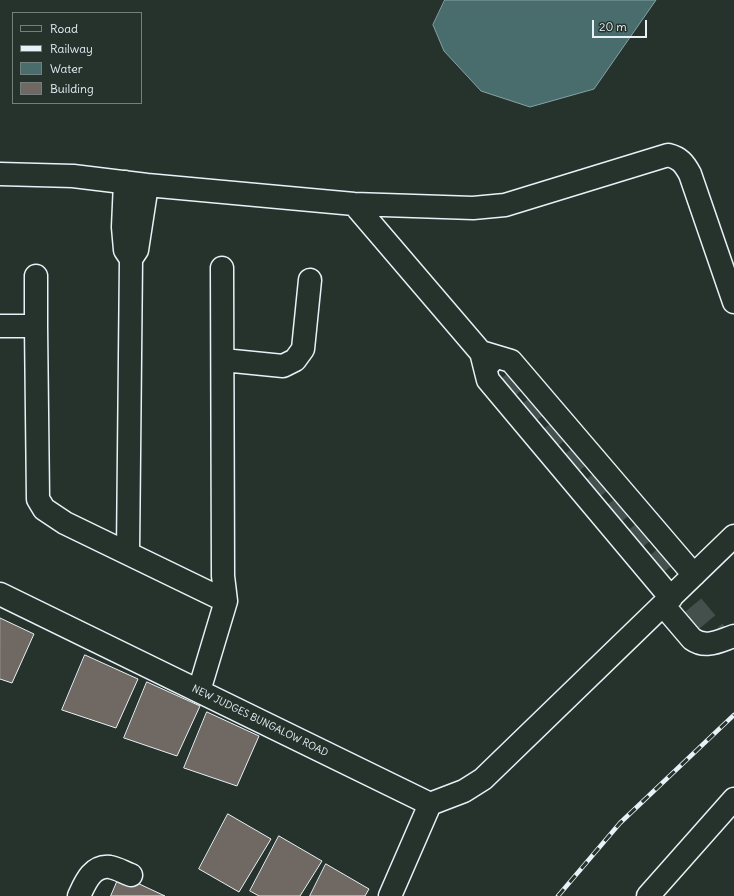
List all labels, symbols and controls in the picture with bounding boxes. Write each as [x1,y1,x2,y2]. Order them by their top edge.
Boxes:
legend [12,12,142,104]
scale bar [594,12,649,38]
text: 20 m [599,19,627,34]
text: Road [50,21,78,36]
text: Railway [50,41,93,56]
text: Water [50,61,83,76]
text: Building [50,81,94,96]
street label: NEW JUDGES BUNGALOW ROAD [190,683,330,759]

